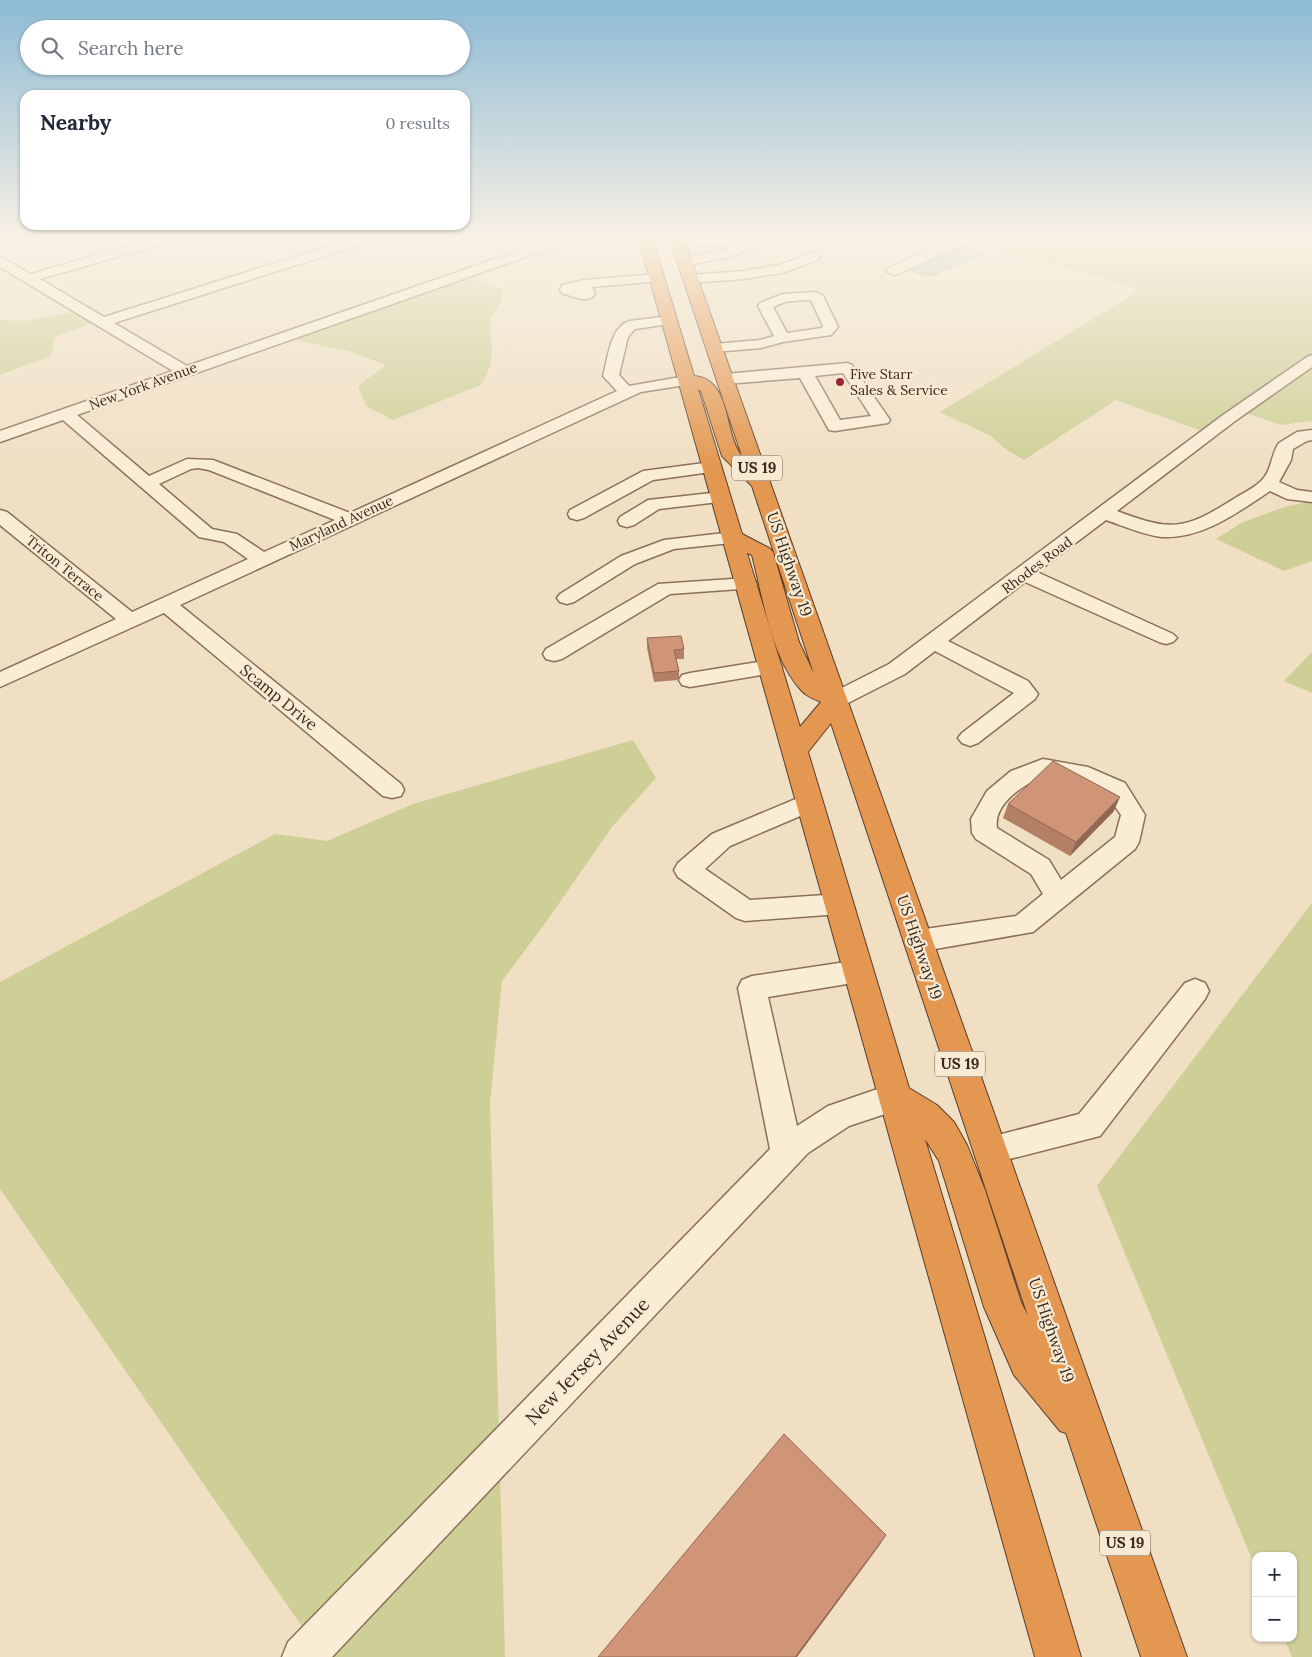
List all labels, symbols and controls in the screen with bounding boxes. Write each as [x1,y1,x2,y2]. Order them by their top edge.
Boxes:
search box [20,20,470,75]
icon: search [38,34,66,62]
text: Search here [78,36,184,60]
text: Nearby [40,109,111,136]
text: 0 results [385,113,450,133]
street label: New York Avenue [86,358,200,414]
place label: Five Starr Sales & Service [850,365,948,399]
marker: Five Starr Sales & Service [834,376,846,388]
road number: US 19 [732,456,782,480]
street label: Maryland Avenue [286,491,396,555]
street label: US Highway 19 [763,509,817,619]
street label: Triton Terrace [22,531,108,605]
street label: Rhodes Road [998,533,1076,597]
street label: Scamp Drive [236,660,322,735]
street label: US Highway 19 [893,892,947,1002]
road number: US 19 [935,1052,985,1076]
street label: US Highway 19 [1025,1275,1079,1385]
street label: New Jersey Avenue [520,1292,654,1430]
road number: US 19 [1100,1530,1150,1556]
map controls [1252,1552,1297,1642]
button: + [1252,1552,1297,1597]
button: − [1252,1597,1297,1642]

